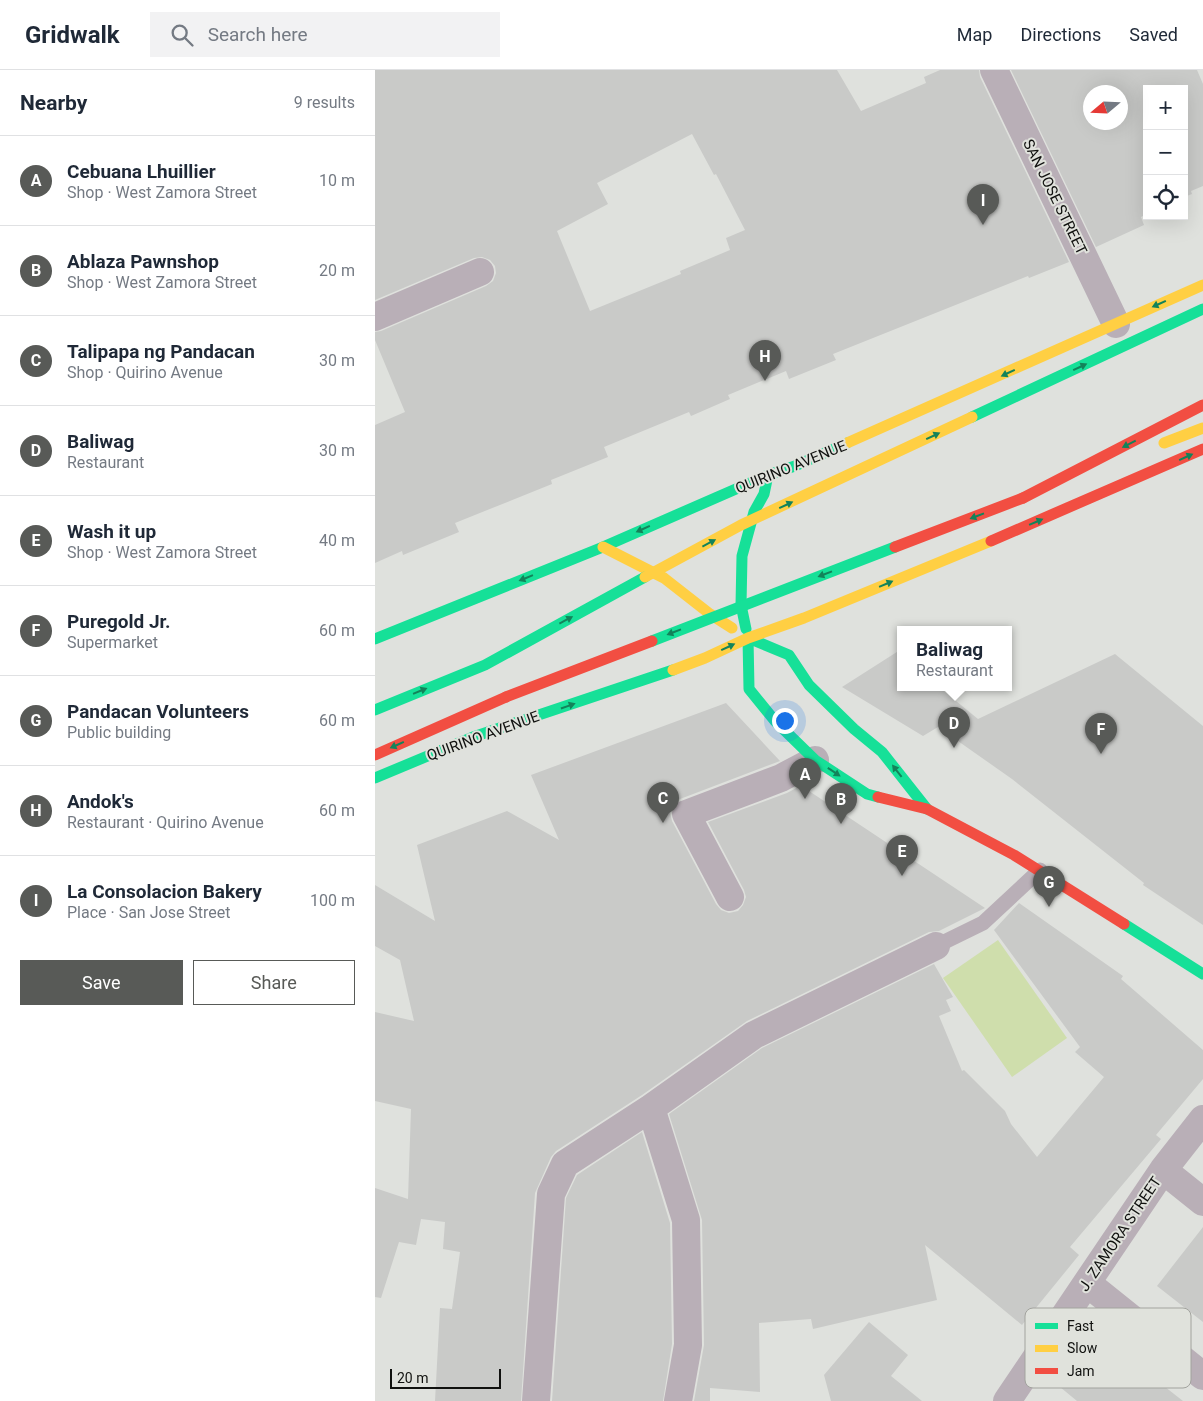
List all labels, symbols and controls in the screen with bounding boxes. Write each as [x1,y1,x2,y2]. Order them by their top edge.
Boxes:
search box [150,12,500,57]
text: Gridwalk [25,21,120,49]
icon: search [168,21,196,49]
text: Search here [208,23,308,46]
text: Map [957,24,992,45]
text: Directions [1020,24,1101,45]
text: Saved [1129,24,1178,45]
north arrow [1083,85,1128,130]
map controls [1143,85,1188,220]
button: + [1143,85,1188,130]
text: Nearby [20,91,87,115]
text: 9 results [294,93,355,112]
button: − [1143,130,1188,175]
street label: SAN JOSE STREET [1019,136,1091,258]
text: Cebuana Lhuillier [67,160,216,183]
text: A [31,171,41,190]
text: 10 m [319,171,355,190]
button: locate [1143,175,1188,220]
text: Shop · West Zamora Street [67,183,257,202]
pin: I [967,184,999,225]
text: Ablaza Pawnshop [67,250,219,273]
text: B [31,261,41,280]
text: 20 m [319,261,355,280]
text: Shop · West Zamora Street [67,273,257,292]
one-way arrow [1152,301,1166,309]
text: Talipapa ng Pandacan [67,340,255,363]
pin: H [749,340,781,381]
text: C [31,351,41,370]
text: 30 m [319,351,355,370]
one-way arrow [1073,362,1087,370]
text: Shop · Quirino Avenue [67,363,223,382]
one-way arrow [1001,369,1015,377]
text: Baliwag [67,430,134,453]
one-way arrow [926,431,940,439]
street label: QUIRINO AVENUE [733,436,850,498]
one-way arrow [1121,440,1136,448]
text: D [31,441,41,460]
text: 30 m [319,441,355,460]
text: Restaurant [67,453,144,472]
one-way arrow [1178,453,1193,461]
one-way arrow [779,500,793,508]
one-way arrow [969,512,984,520]
one-way arrow [1029,517,1043,525]
text: Wash it up [67,520,156,543]
one-way arrow [636,526,650,534]
text: E [32,531,41,550]
text: 40 m [319,531,355,550]
one-way arrow [702,539,716,547]
text: Shop · West Zamora Street [67,543,257,562]
one-way arrow [818,571,833,578]
one-way arrow [519,575,533,583]
one-way arrow [879,580,894,588]
text: Puregold Jr. [67,610,171,633]
one-way arrow [559,616,573,625]
text: F [32,621,40,640]
text: 60 m [319,621,355,640]
popup [897,626,1012,691]
one-way arrow [667,629,681,637]
text: Supermarket [67,633,158,652]
text: Baliwag [916,638,983,661]
one-way arrow [721,643,735,651]
text: Restaurant [916,661,993,680]
one-way arrow [413,687,428,695]
text: Pandacan Volunteers [67,700,249,723]
one-way arrow [561,701,576,709]
street label: QUIRINO AVENUE [424,707,542,765]
pin: D [938,707,970,748]
your location [772,708,798,734]
text: G [31,711,41,730]
text: 60 m [319,711,355,730]
pin: F [1085,713,1117,754]
text: Public building [67,723,171,742]
one-way arrow [390,741,404,749]
pin: A [789,758,821,799]
one-way arrow [891,765,902,778]
one-way arrow [828,768,841,777]
pin: C [647,782,679,823]
pin: B [825,783,857,824]
text: Andok's [67,790,134,813]
text: H [30,801,42,820]
text: 60 m [319,801,355,820]
text: Restaurant · Quirino Avenue [67,813,264,832]
pin: E [886,835,918,876]
pin: G [1033,866,1065,907]
text: La Consolacion Bakery [67,880,262,903]
text: I [34,891,38,910]
text: 100 m [310,891,355,910]
text: Place · San Jose Street [67,903,231,922]
button: Save [20,960,183,1005]
button: Share [193,960,355,1005]
street label: J. ZAMORA STREET [1075,1173,1165,1295]
legend [1025,1308,1191,1388]
text: Fast [1067,1318,1094,1334]
text: Slow [1067,1340,1098,1356]
text: Jam [1067,1363,1095,1379]
scale bar [390,1366,501,1389]
text: 20 m [397,1370,429,1386]

